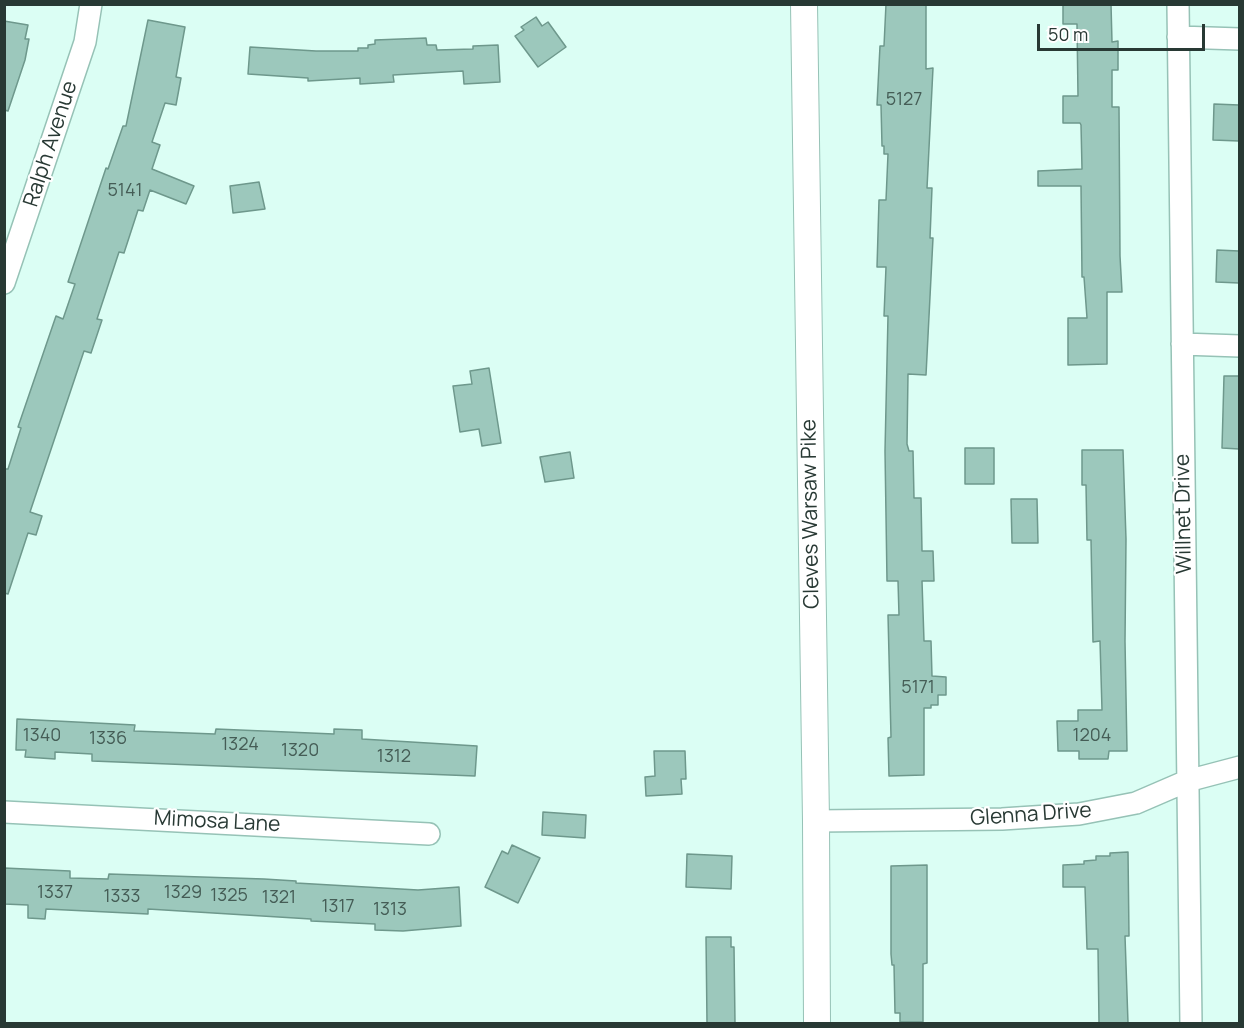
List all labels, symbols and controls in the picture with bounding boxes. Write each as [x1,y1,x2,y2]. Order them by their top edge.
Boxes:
scale bar [1040,12,1208,50]
text: 50 m [1048,22,1088,46]
street label: Ralph Avenue [19,78,83,210]
house number: 5127 [886,89,922,111]
house number: 5141 [107,180,143,202]
street label: Cleves Warsaw Pike [797,419,825,609]
street label: Willnet Drive [1170,454,1198,574]
house number: 5171 [901,677,935,699]
house number: 1340 [23,725,61,747]
house number: 1204 [1073,725,1111,747]
house number: 1336 [89,728,127,750]
house number: 1324 [221,734,259,756]
house number: 1320 [281,740,319,762]
house number: 1312 [377,746,411,768]
street label: Glenna Drive [969,798,1093,832]
street label: Mimosa Lane [153,806,281,838]
house number: 1337 [37,882,73,904]
house number: 1329 [164,882,202,904]
house number: 1325 [210,885,248,907]
house number: 1333 [104,886,140,908]
house number: 1321 [262,887,296,909]
house number: 1317 [321,896,355,918]
house number: 1313 [373,899,407,921]

